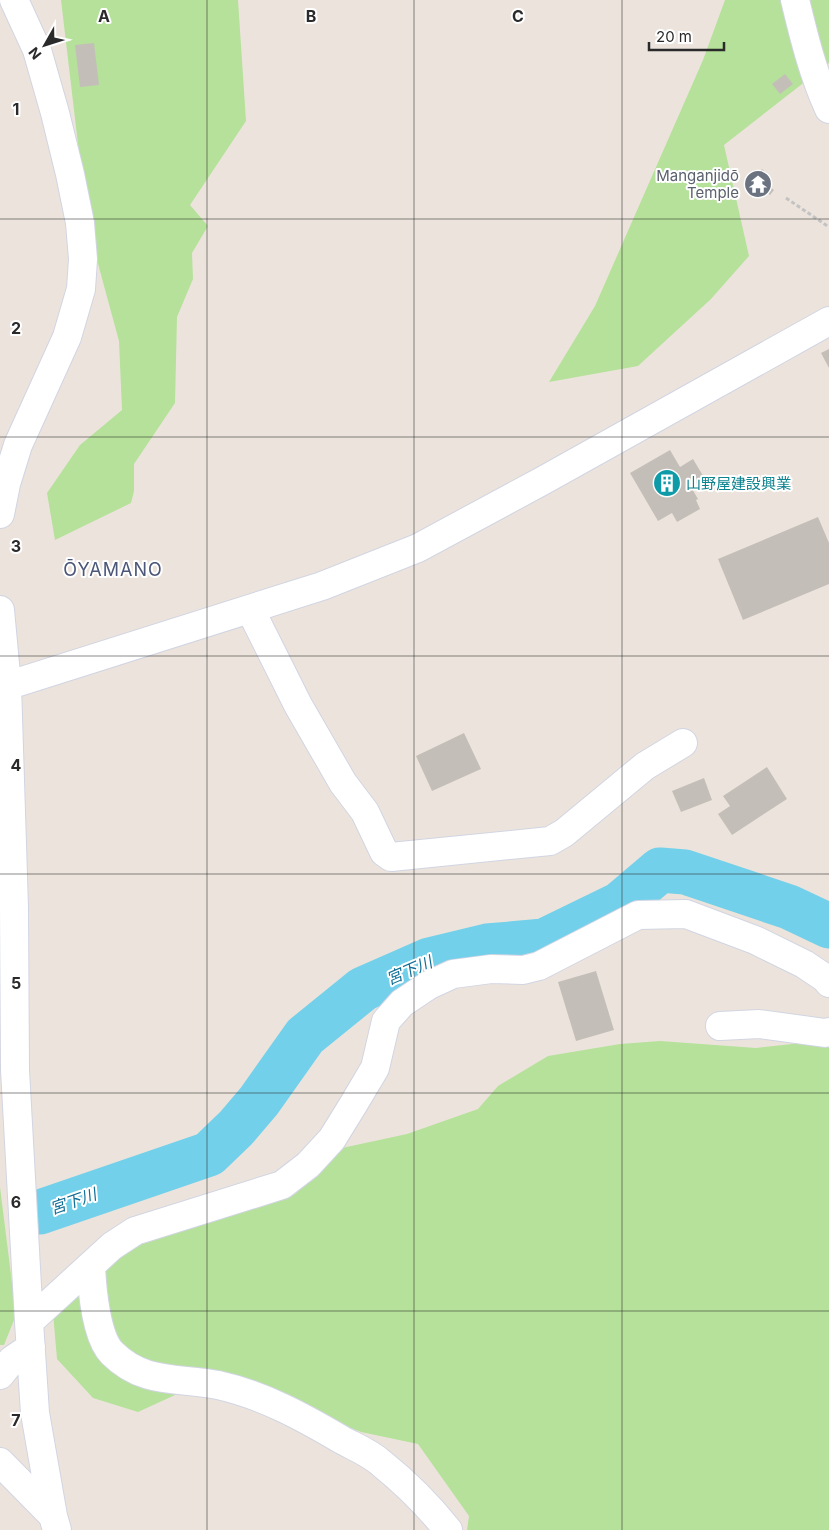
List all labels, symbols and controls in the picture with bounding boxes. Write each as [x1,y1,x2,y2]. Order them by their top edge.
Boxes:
text: A [98,6,110,26]
text: B [306,6,316,26]
text: C [512,6,524,26]
north arrow [20,20,70,70]
scale bar [649,20,724,52]
text: 20 m [656,27,692,46]
text: N [25,44,44,63]
text: 1 [13,99,19,119]
place label: Manganjidō Temple [656,166,739,202]
temple icon: Manganjidō Temple [743,169,773,199]
text: 2 [11,318,21,338]
building icon: 山野屋建設興業 [652,468,682,498]
place label: 山野屋建設興業 [686,474,791,493]
text: 3 [11,536,21,556]
district label: ŌYAMANO [63,559,163,580]
text: 4 [11,755,22,775]
water label: 宮下川 [383,951,437,989]
text: 5 [11,973,21,993]
water label: 宮下川 [47,1183,101,1218]
text: 6 [11,1192,21,1212]
text: 7 [11,1410,21,1430]

